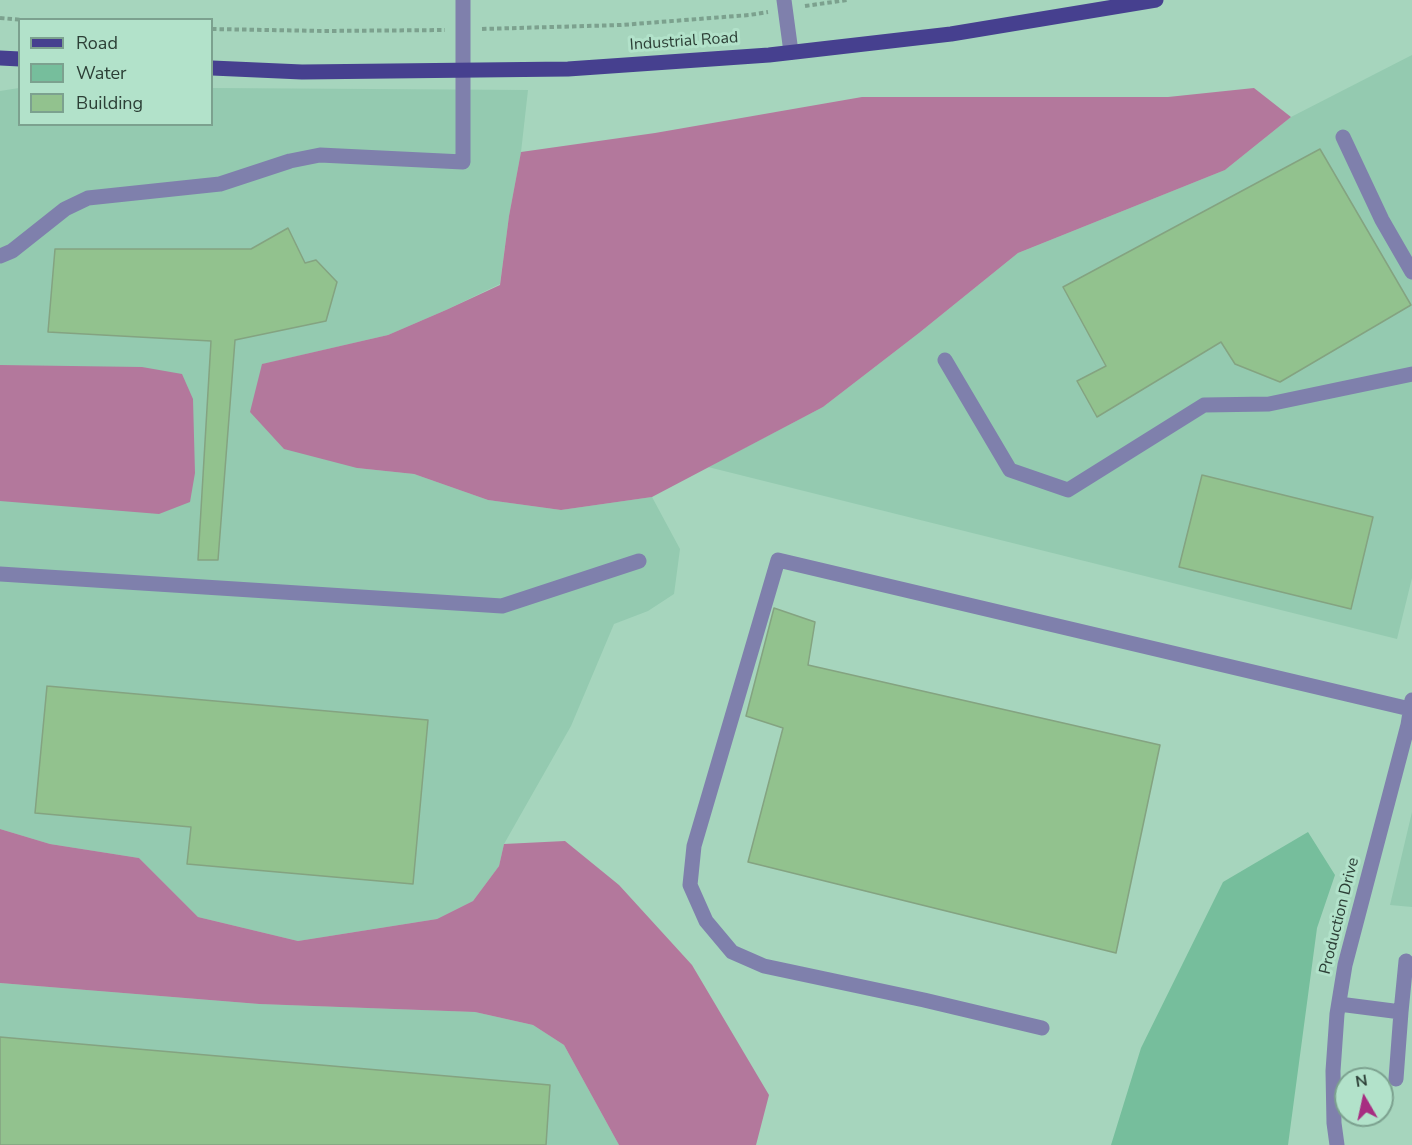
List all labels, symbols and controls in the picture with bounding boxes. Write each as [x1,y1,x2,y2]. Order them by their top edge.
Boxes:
legend [18,18,213,126]
street label: Industrial Road [629,29,739,55]
text: Road [76,31,118,55]
text: Water [76,61,127,85]
text: Building [76,91,143,115]
street label: Production Drive [1316,856,1364,976]
north arrow [1334,1067,1394,1127]
text: N [1354,1069,1369,1093]

